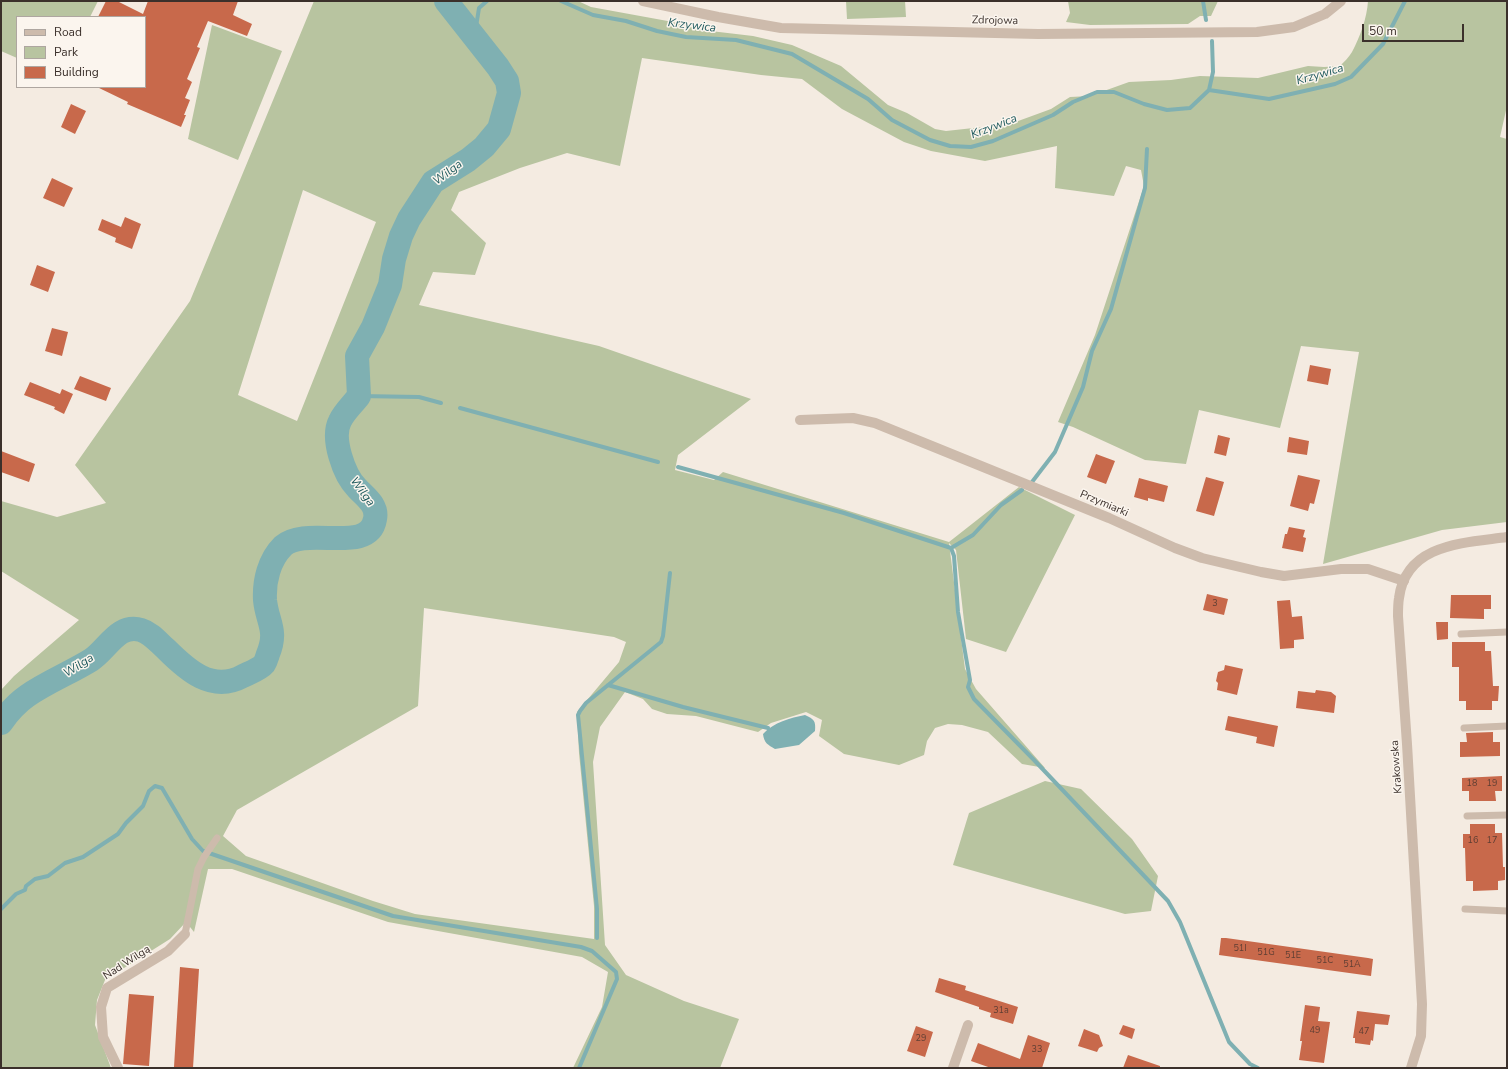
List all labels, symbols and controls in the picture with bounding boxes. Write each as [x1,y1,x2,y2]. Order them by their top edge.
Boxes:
street label: Zdrojowa [972,14,1018,28]
legend [16,16,146,88]
water label: Krzywica [667,16,717,36]
scale bar [1364,16,1466,42]
text: 50 m [1369,23,1397,39]
text: Road [54,24,82,40]
text: Park [54,44,78,60]
water label: Krzywica [1295,61,1345,89]
text: Building [54,64,99,80]
water label: Krzywica [969,112,1019,142]
water label: Wilga [431,157,465,189]
water label: Wilga [347,474,377,510]
street label: Przymiarki [1078,488,1130,520]
house number: 3 [1212,599,1218,609]
water label: Wilga [61,651,97,681]
street label: Krakowska [1389,740,1405,794]
house number: 18 [1467,779,1477,789]
house number: 19 [1487,779,1497,789]
house number: 16 [1468,836,1478,846]
house number: 17 [1487,836,1497,846]
street label: Nad Wilgą [101,943,153,983]
house number: 51I [1233,944,1247,954]
house number: 51G [1257,948,1275,958]
house number: 51E [1285,951,1301,961]
house number: 51C [1317,956,1333,966]
house number: 51A [1343,960,1361,970]
house number: 31a [993,1006,1009,1016]
house number: 49 [1310,1026,1320,1036]
house number: 47 [1359,1027,1369,1037]
house number: 29 [916,1034,926,1044]
house number: 33 [1032,1045,1042,1055]

